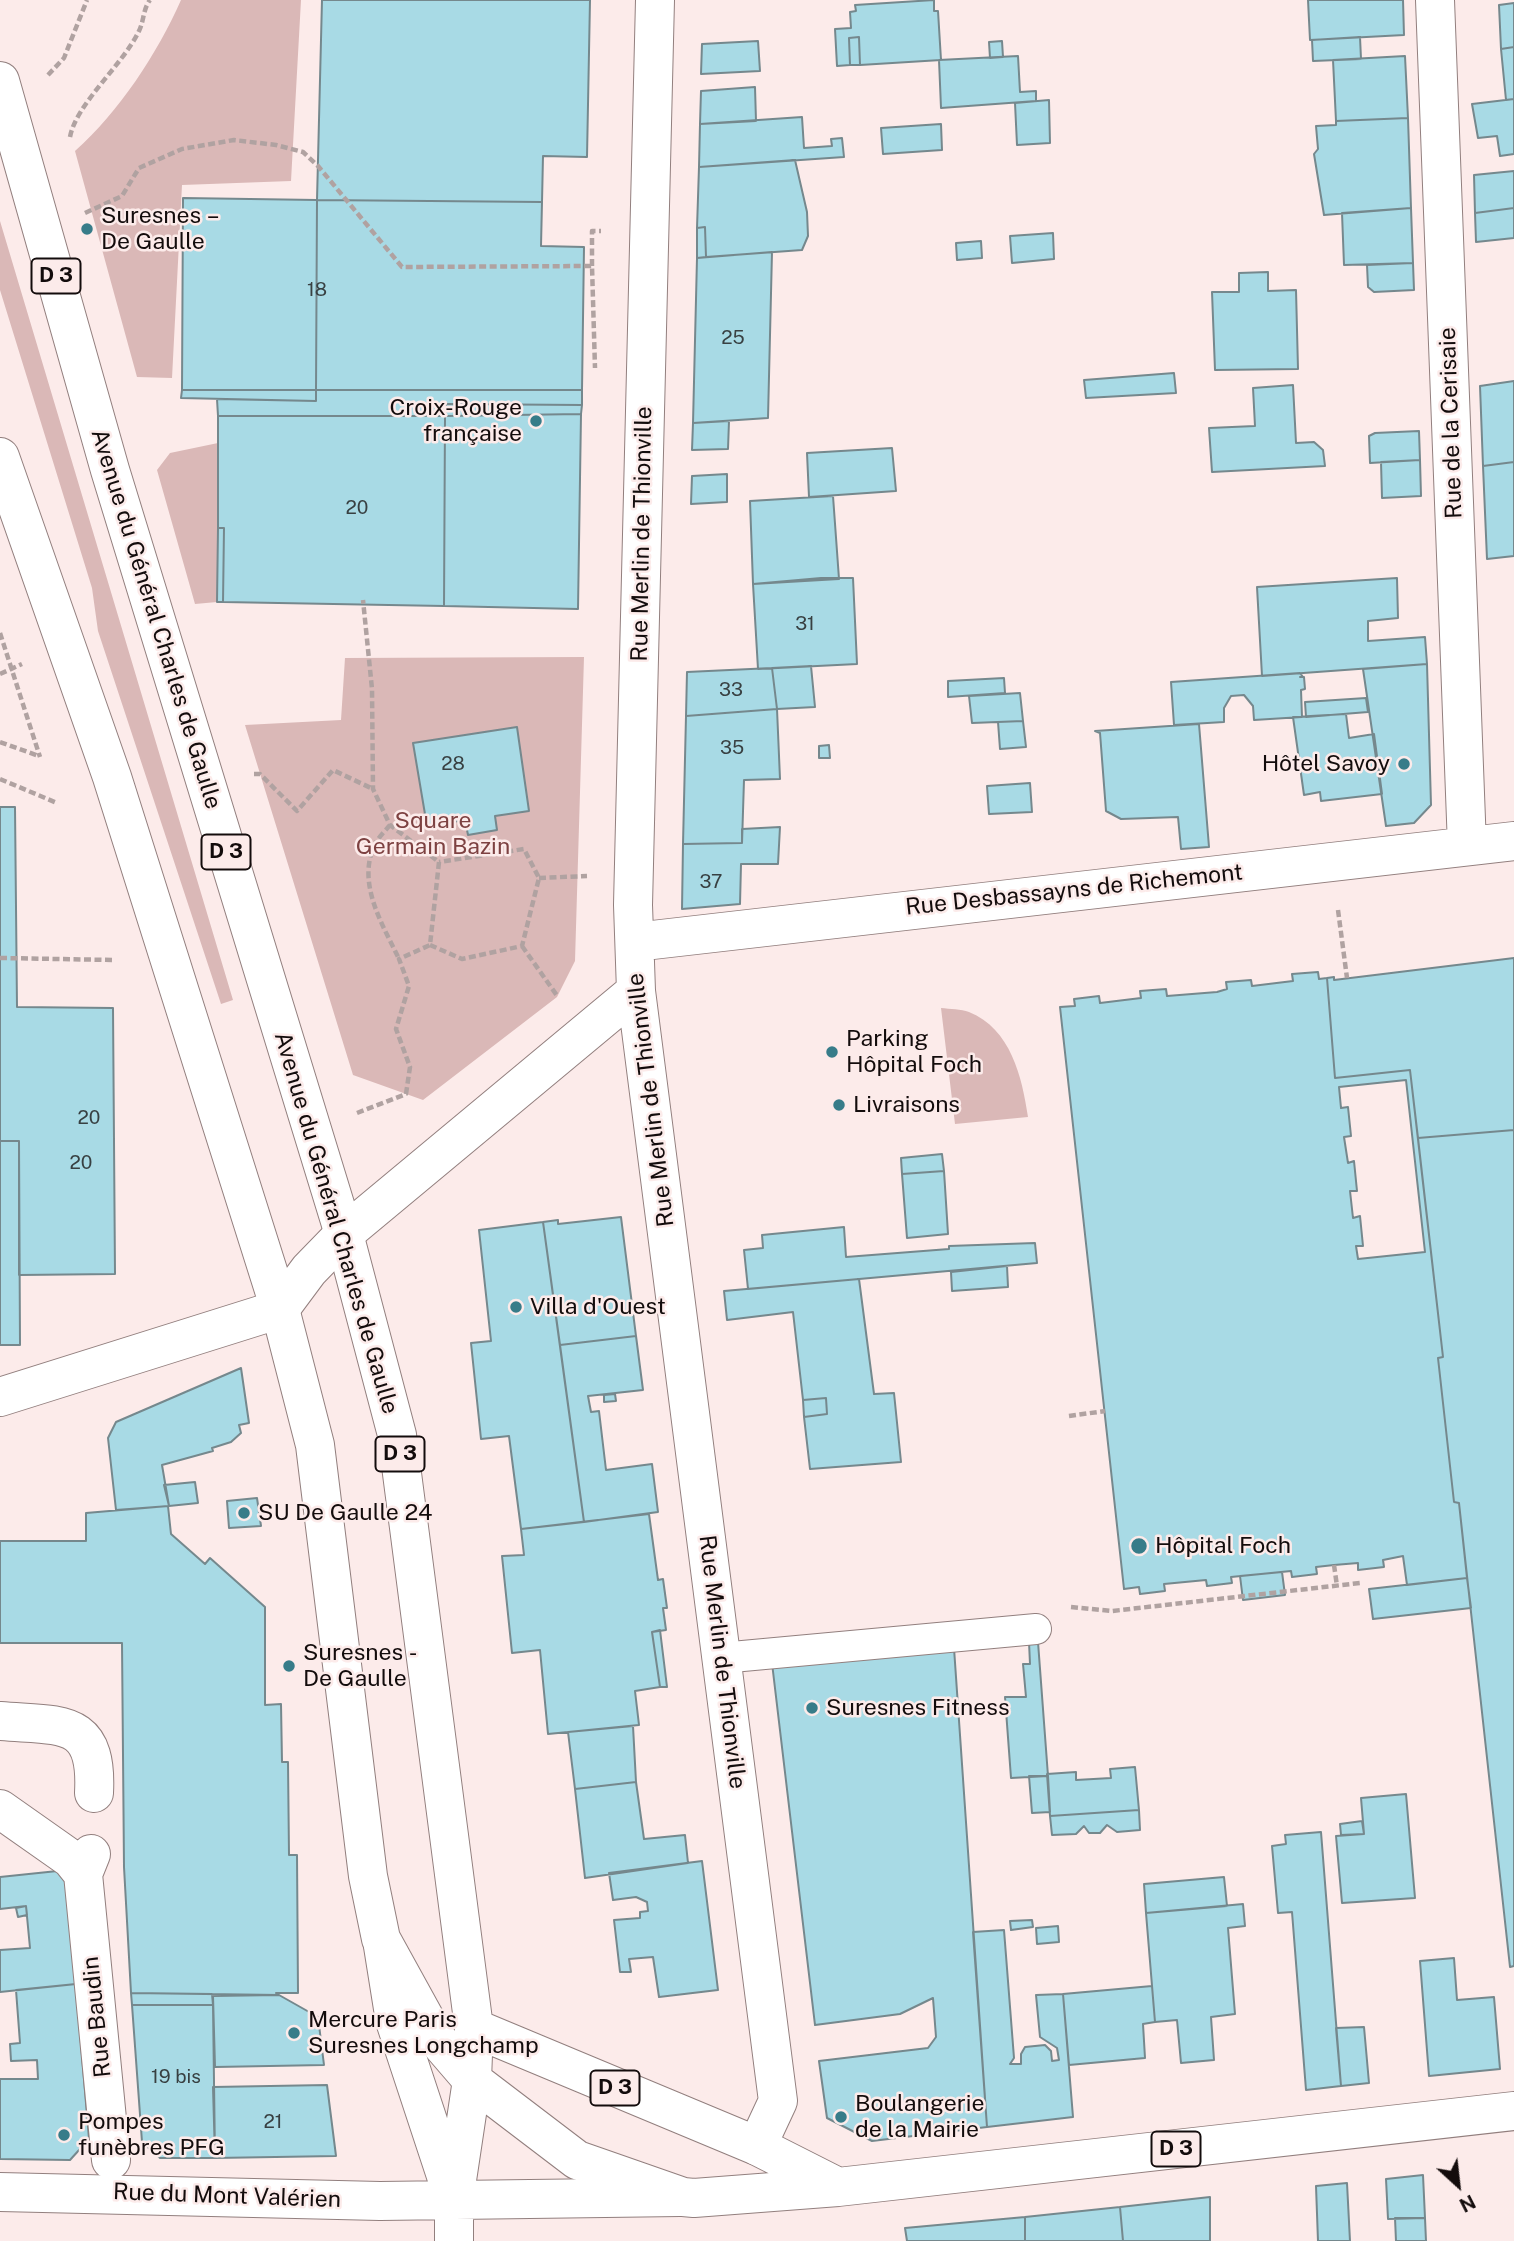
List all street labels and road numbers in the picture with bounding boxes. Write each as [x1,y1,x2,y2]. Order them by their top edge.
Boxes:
road number: D 3 [32,258,80,294]
street label: Rue de la Cerisaie [1434,327,1468,519]
street label: Rue Merlin de Thionville [626,406,658,662]
street label: Avenue du Général Charles de Gaulle [85,426,227,812]
road number: D 3 [202,834,250,870]
street label: Rue Desbassayns de Richemont [904,859,1244,921]
street label: Rue Merlin de Thionville [622,972,680,1228]
street label: Avenue du Général Charles de Gaulle [268,1029,404,1417]
road number: D 3 [376,1436,424,1472]
street label: Rue Merlin de Thionville [693,1534,751,1790]
street label: Rue Baudin [77,1955,117,2079]
road number: D 3 [590,2070,640,2106]
road number: D 3 [1152,2132,1200,2166]
street label: Rue du Mont Valérien [113,2178,341,2214]

